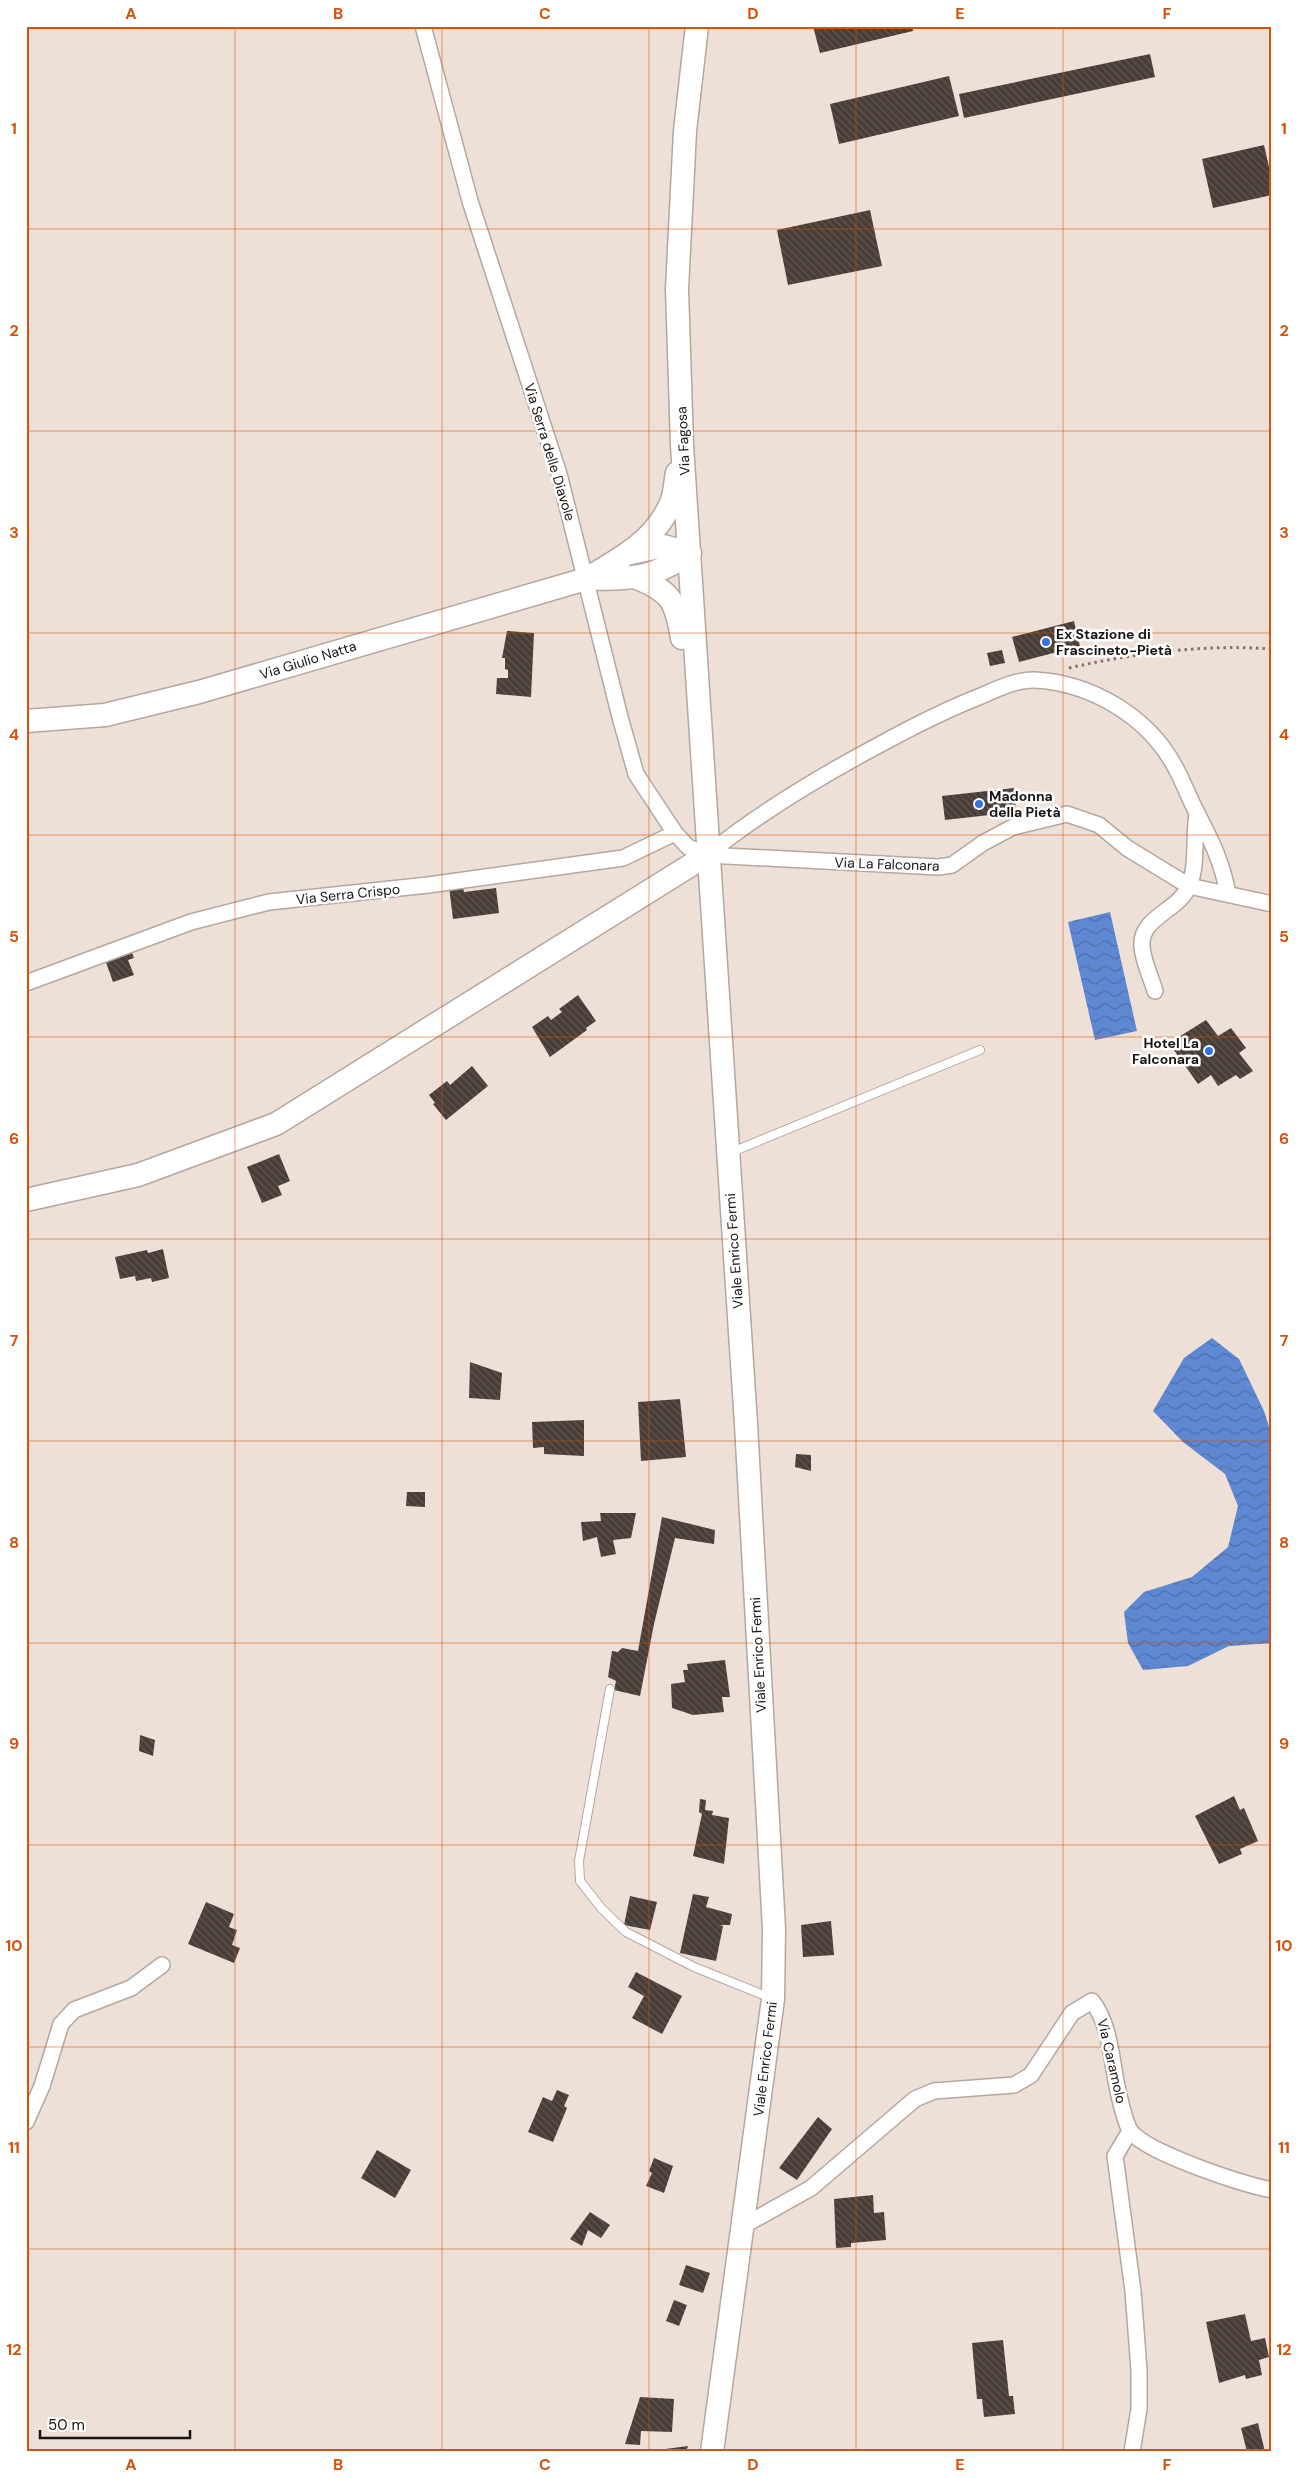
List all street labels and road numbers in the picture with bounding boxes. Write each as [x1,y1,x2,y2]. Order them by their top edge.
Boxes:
street label: Via Serra delle Diavole [520,381,580,523]
street label: Via Fagosa [672,406,694,476]
street label: Via Giulio Natta [257,637,359,683]
street label: Via La Falconara [834,853,940,875]
street label: Via Serra Crispo [295,880,401,908]
street label: Viale Enrico Fermi [721,1193,747,1309]
street label: Viale Enrico Fermi [746,1597,770,1713]
street label: Viale Enrico Fermi [749,2000,781,2118]
street label: Via Caramolo [1093,2017,1131,2105]

